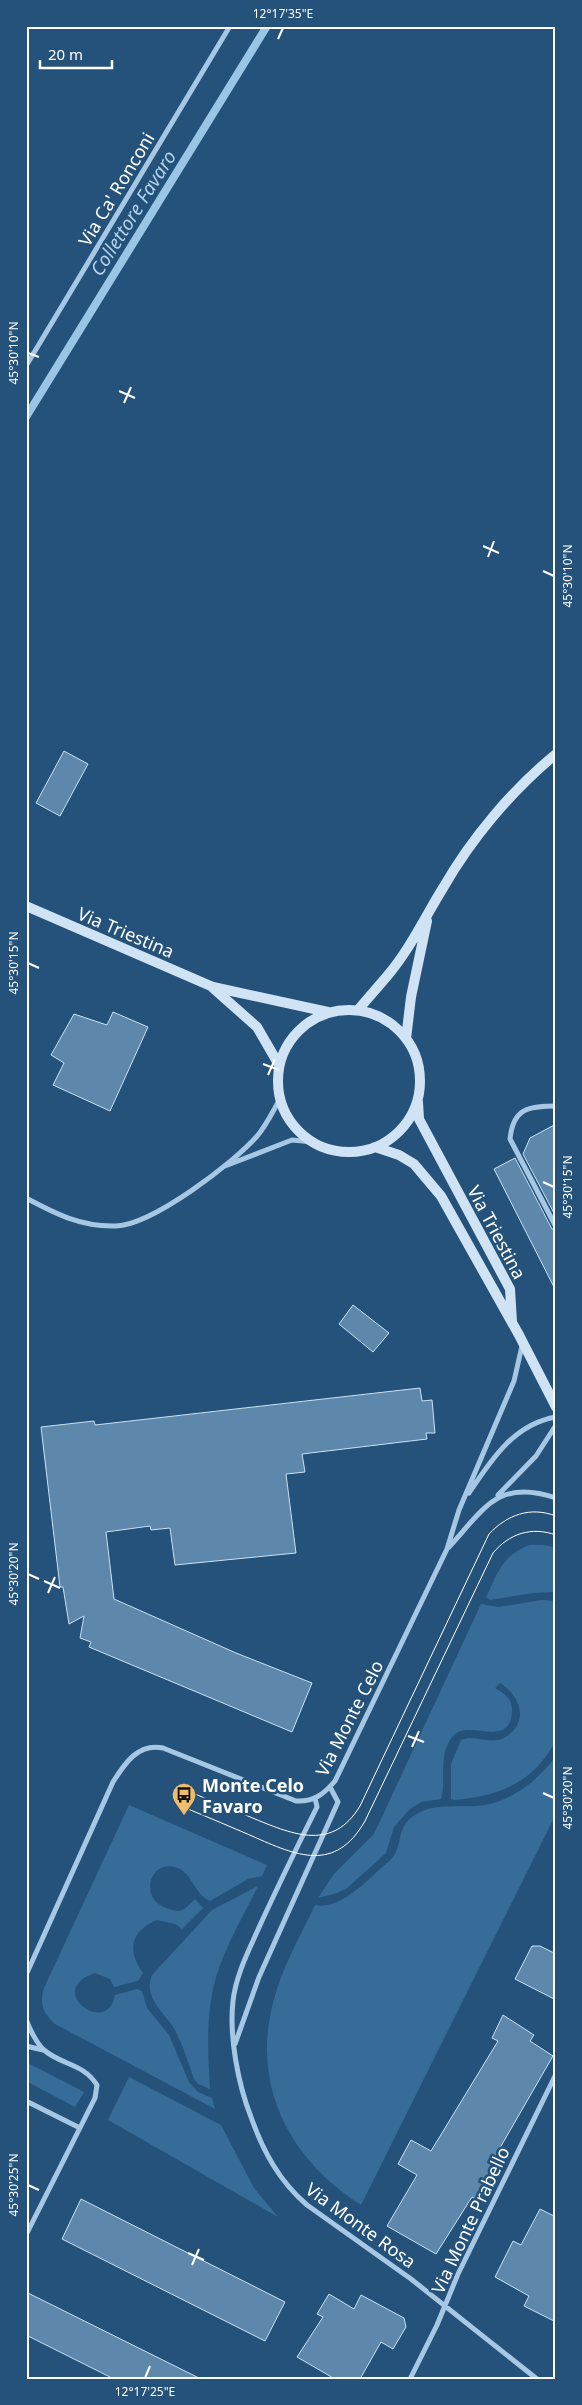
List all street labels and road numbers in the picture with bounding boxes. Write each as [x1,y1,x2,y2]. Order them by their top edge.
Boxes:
street label: Via Ca' Ronconi [73,128,159,250]
street label: Via Triestina [74,901,178,963]
street label: Via Triestina [462,1181,532,1283]
street label: Via Monte Celo [309,1656,389,1780]
street label: Via Monte Prabello [425,2143,515,2297]
street label: Via Monte Rosa [301,2177,421,2273]

